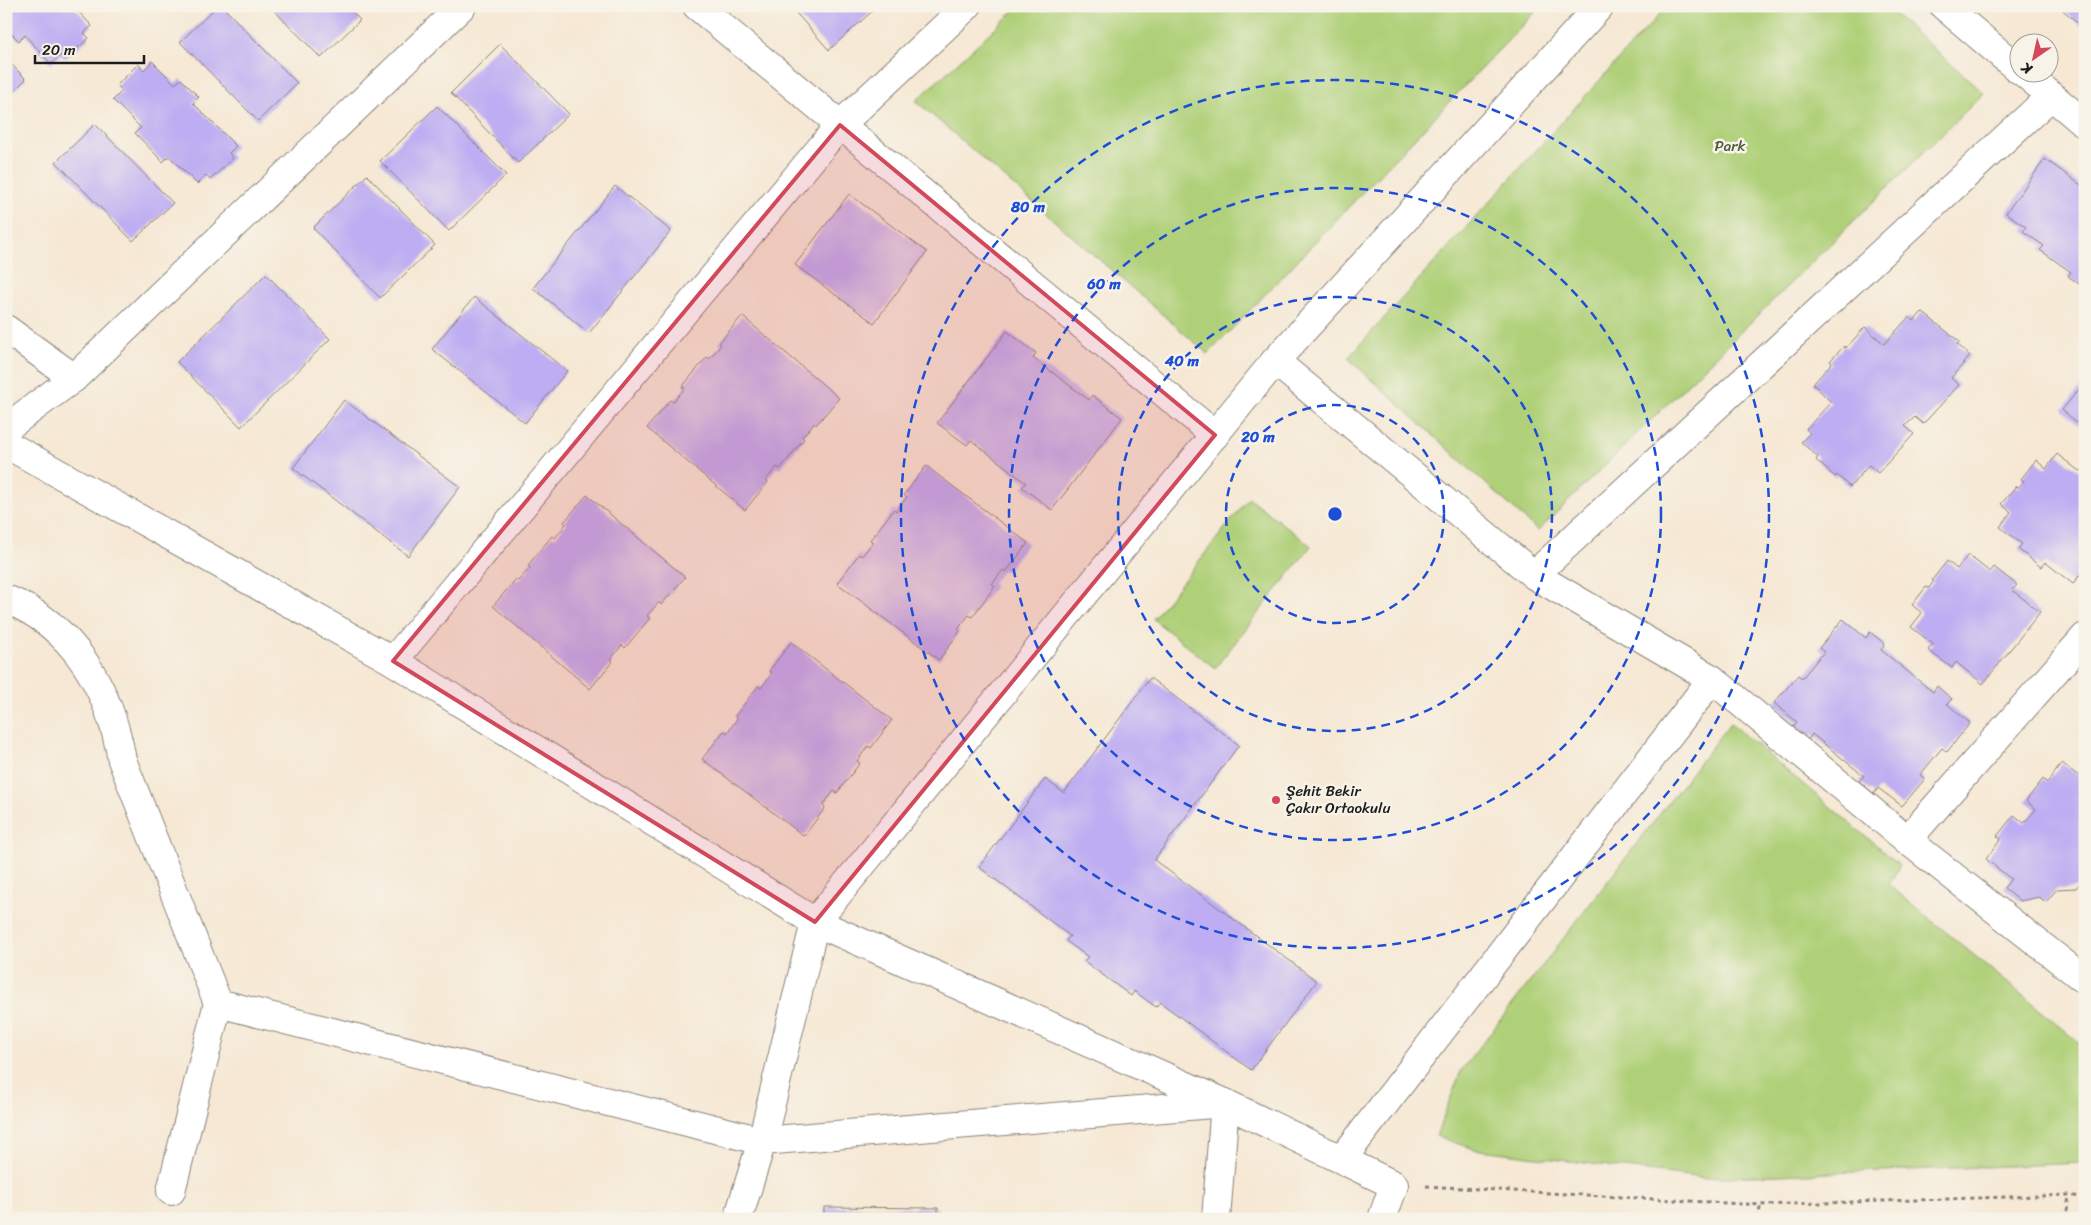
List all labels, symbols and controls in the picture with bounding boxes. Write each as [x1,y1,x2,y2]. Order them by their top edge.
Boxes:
scale bar [35,32,144,64]
north arrow [2008,32,2058,82]
text: 20 m [42,37,76,63]
text: K [2015,55,2038,82]
park label: Park [1715,133,1745,159]
text: 80 m [1010,194,1045,220]
text: 60 m [1086,271,1121,297]
text: 40 m [1164,348,1200,374]
text: 20 m [1240,424,1275,450]
centre of rings [1326,505,1344,523]
place label: Şehit Bekir Çakır Ortaokulu [1286,778,1390,821]
marker: Şehit Bekir Çakır Ortaokulu [1270,794,1282,806]

